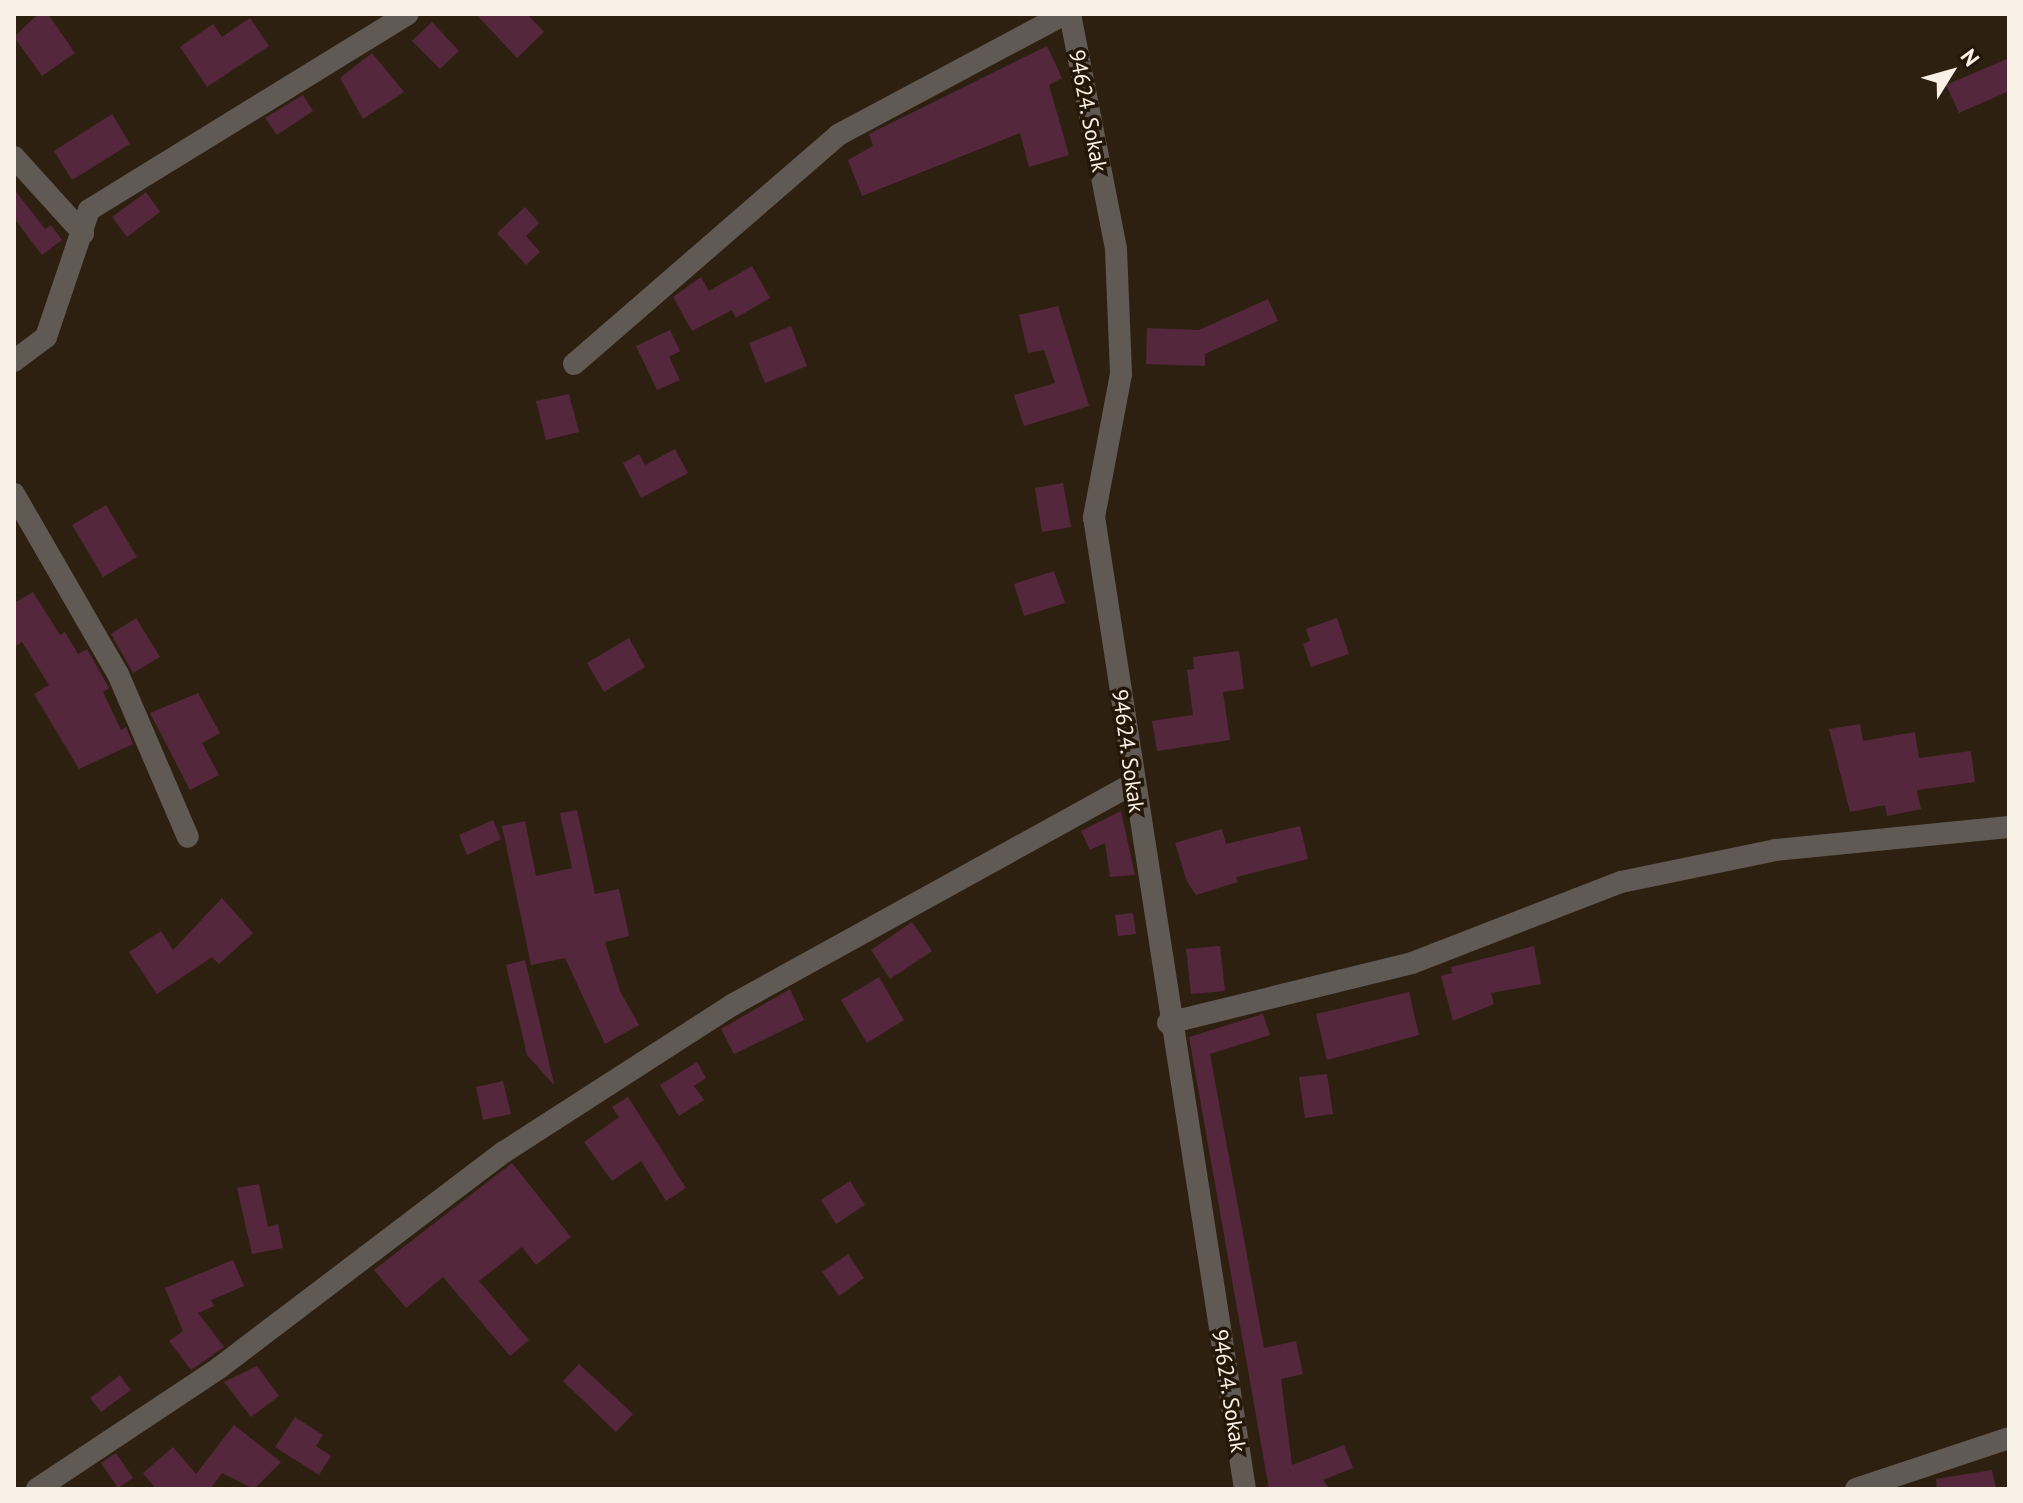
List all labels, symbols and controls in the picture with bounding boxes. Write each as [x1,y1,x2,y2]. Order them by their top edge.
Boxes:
north arrow [1911,32,1991,112]
text: N [1955,43,1986,72]
street label: 94624. Sokak [1063,47,1113,175]
street label: 94624. Sokak [1106,687,1150,815]
street label: 94624. Sokak [1206,1327,1252,1455]

